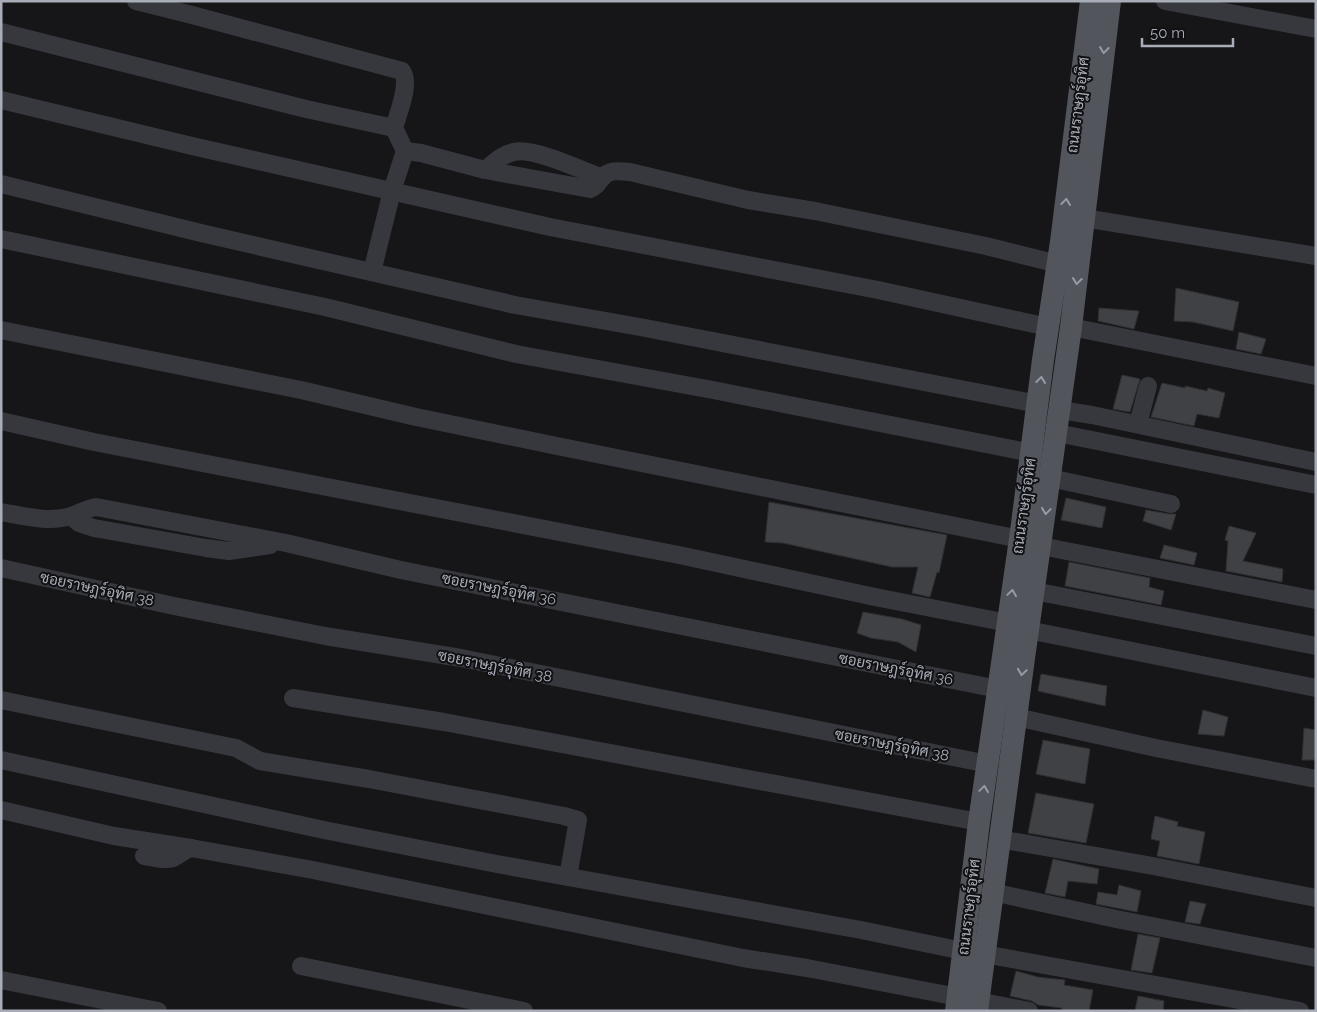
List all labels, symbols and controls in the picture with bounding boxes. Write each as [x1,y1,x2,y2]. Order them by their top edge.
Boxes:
scale bar [1142,15,1233,47]
text: 50 m [1150,24,1185,42]
one-way arrow [1099,45,1109,54]
street label: ถนนราษฎร์อุทิศ [1062,56,1095,154]
one-way arrow [1060,198,1071,206]
one-way arrow [1072,277,1083,285]
one-way arrow [1035,376,1046,384]
street label: ถนนราษฎร์อุทิศ [1007,457,1042,555]
one-way arrow [1041,507,1051,515]
street label: ซอยราษฎร์อุทิศ 38 [38,567,156,612]
street label: ซอยราษฎร์อุทิศ 36 [440,568,558,611]
one-way arrow [1006,589,1017,597]
street label: ซอยราษฎร์อุทิศ 38 [436,645,554,688]
street label: ซอยราษฎร์อุทิศ 36 [837,648,955,691]
one-way arrow [1017,668,1028,676]
street label: ซอยราษฎร์อุทิศ 38 [833,724,951,767]
one-way arrow [978,784,989,792]
street label: ถนนราษฎร์อุทิศ [953,858,986,956]

